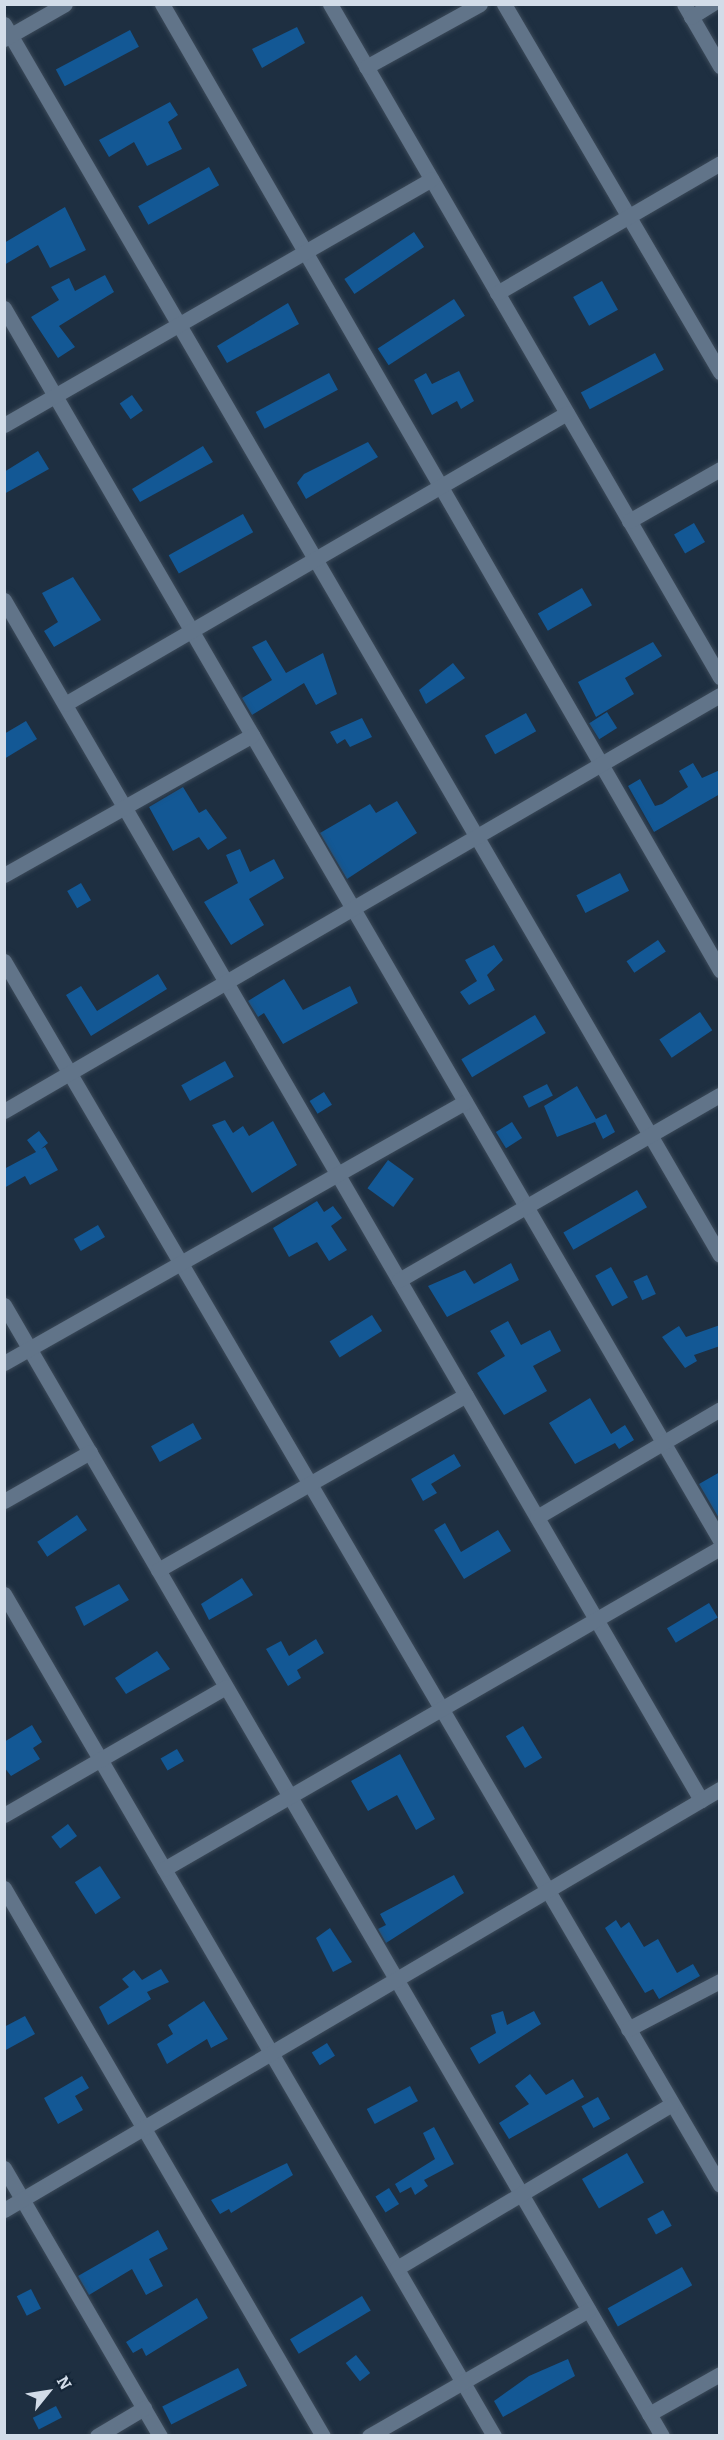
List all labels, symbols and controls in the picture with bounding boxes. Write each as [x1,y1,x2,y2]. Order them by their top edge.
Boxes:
north arrow [18,2362,78,2422]
text: N [53,2373,75,2393]

